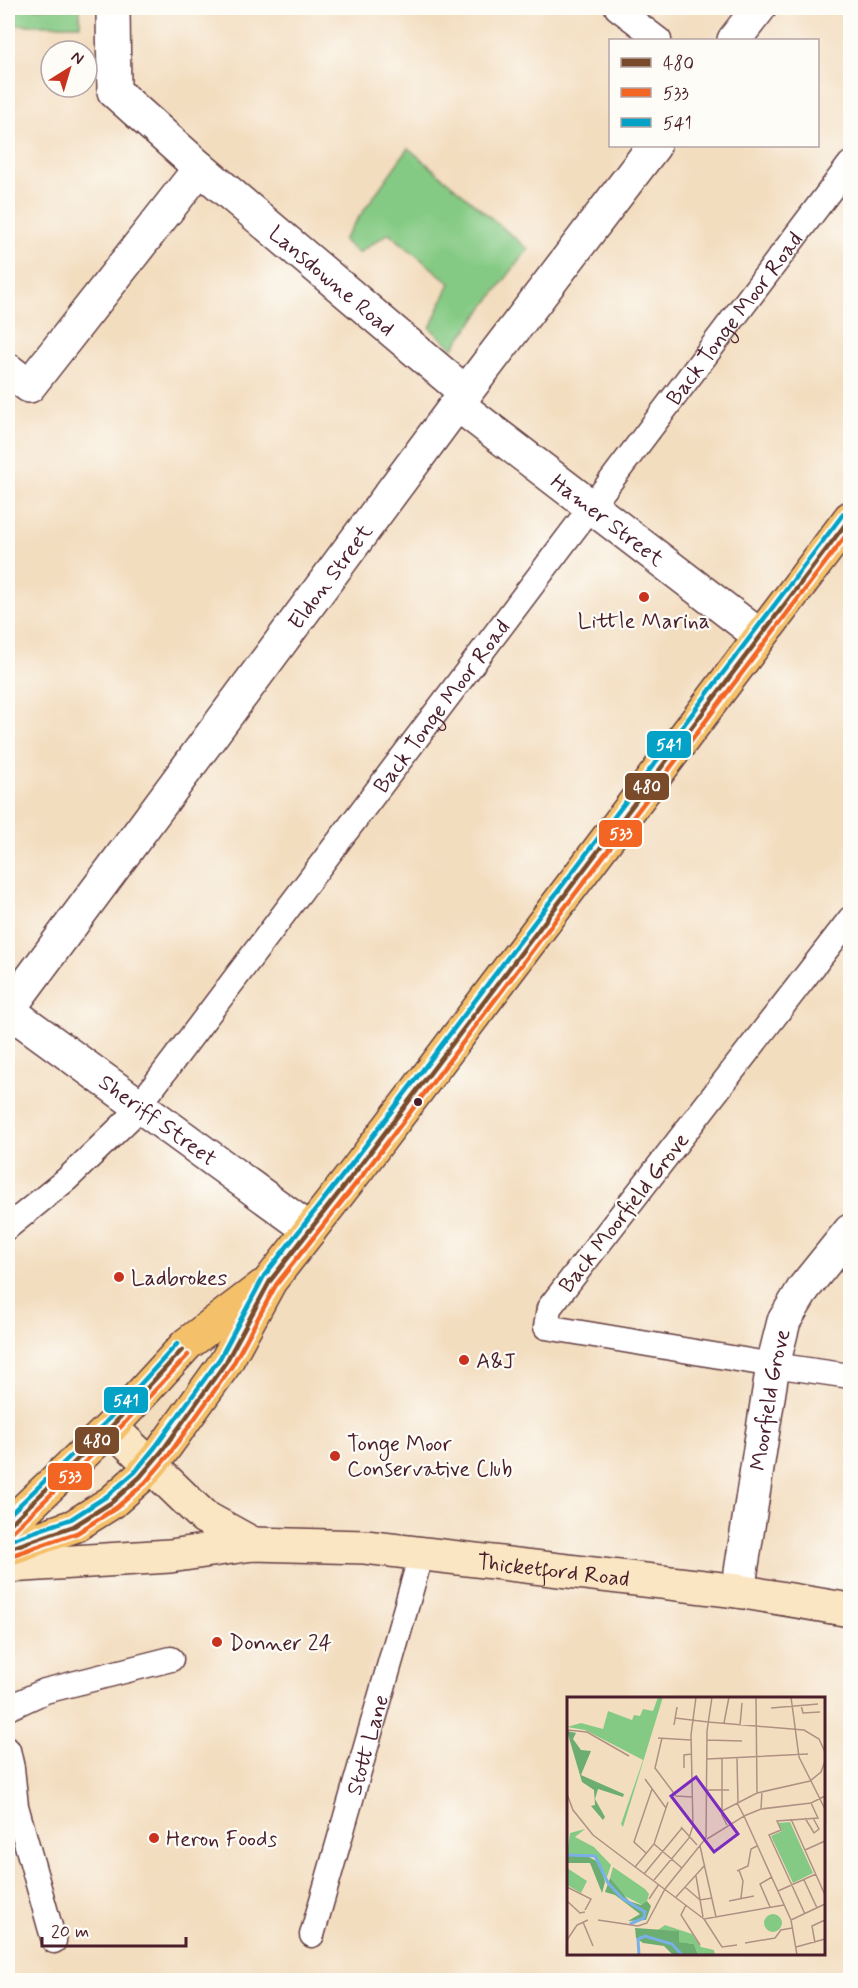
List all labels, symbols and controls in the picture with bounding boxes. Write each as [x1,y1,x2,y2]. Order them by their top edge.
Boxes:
north arrow [39,39,99,99]
legend [609,39,819,147]
text: N [67,47,88,70]
text: 480 [663,52,694,76]
text: 533 [663,82,689,106]
text: 541 [663,112,692,136]
street label: Lansdowne Road [262,220,400,343]
street label: Back Tonge Moor Road [661,227,810,412]
street label: Hamer Street [544,469,669,574]
street label: Eldon Street [283,519,379,636]
marker: Little Marina [637,590,651,604]
place label: Little Marina [578,608,710,636]
street label: Back Tonge Moor Road [368,615,517,799]
line badge: 541 [646,730,692,759]
text: 541 [656,735,682,756]
line badge: 480 [624,772,670,801]
text: 480 [633,777,661,798]
line badge: 533 [598,819,643,848]
text: 533 [610,824,633,845]
street label: Sheriff Street [93,1069,222,1173]
unlabelled marker [412,1096,424,1108]
street label: Back Moorfield Grove [553,1127,696,1299]
place label: Ladbrokes [131,1265,228,1293]
marker: Ladbrokes [112,1270,126,1284]
street label: Moorfield Grove [745,1326,798,1473]
place label: A&J [476,1348,516,1376]
marker: A&J [457,1353,471,1367]
line badge: 541 [103,1386,149,1414]
text: 541 [113,1391,139,1412]
line badge: 480 [74,1426,120,1455]
text: 480 [83,1431,111,1452]
place label: Tonge Moor Conservative Club [347,1431,512,1484]
marker: Tonge Moor Conservative Club [328,1449,342,1463]
line badge: 533 [47,1462,93,1491]
text: 533 [59,1467,82,1488]
street label: Thicketford Road [476,1548,631,1594]
place label: Donner 24 [229,1630,332,1658]
marker: Donner 24 [210,1635,224,1649]
street label: Stott Lane [341,1692,396,1799]
inset map [567,1697,825,1955]
place label: Heron Foods [166,1826,277,1854]
marker: Heron Foods [147,1831,161,1845]
scale bar [42,1910,186,1948]
text: 20 m [51,1920,89,1944]

